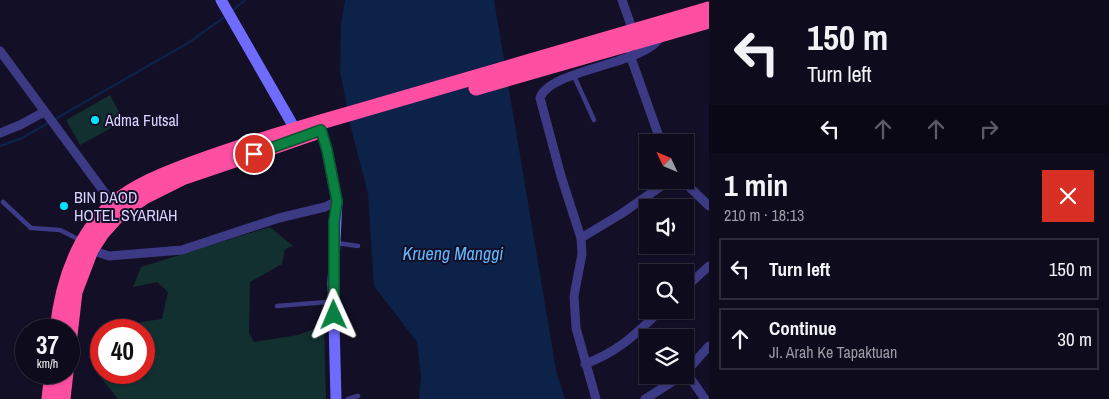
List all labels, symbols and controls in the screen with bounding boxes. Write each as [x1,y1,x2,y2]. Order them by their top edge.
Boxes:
text: 150 m [807,14,888,61]
icon: left [724,20,789,85]
text: Turn left [807,59,872,89]
place label: Adma Futsal [104,109,179,131]
marker: Adma Futsal [89,114,101,126]
icon: left [816,115,844,143]
icon: ahead [869,115,897,143]
icon: ahead [922,115,950,143]
icon: right [975,115,1003,143]
pin [233,133,275,175]
north arrow [639,134,694,189]
map controls [639,134,694,384]
icon: arrive [240,140,268,168]
text: 1 min [724,165,788,205]
button: close [1042,170,1094,222]
place label: BIN DAOD HOTEL SYARIAH [74,186,178,226]
button: sound [639,199,694,254]
marker: BIN DAOD HOTEL SYARIAH [58,200,70,212]
text: 210 m · 18:13 [724,204,804,226]
water label: Krueng Manggi [403,241,503,266]
icon: left [726,255,754,283]
text: Turn left [769,256,830,282]
text: 150 m [1049,256,1092,282]
button: search [639,264,694,319]
position arrow [307,288,359,340]
text: Continue [769,315,837,341]
speed limit sign: 40 [90,319,155,384]
icon: ahead [726,325,754,353]
text: 30 m [1057,326,1092,352]
text: 37 [36,328,59,362]
button: layers [639,329,694,384]
text: JI. Arah Ke Tapaktuan [769,341,897,363]
text: km/h [37,356,58,372]

